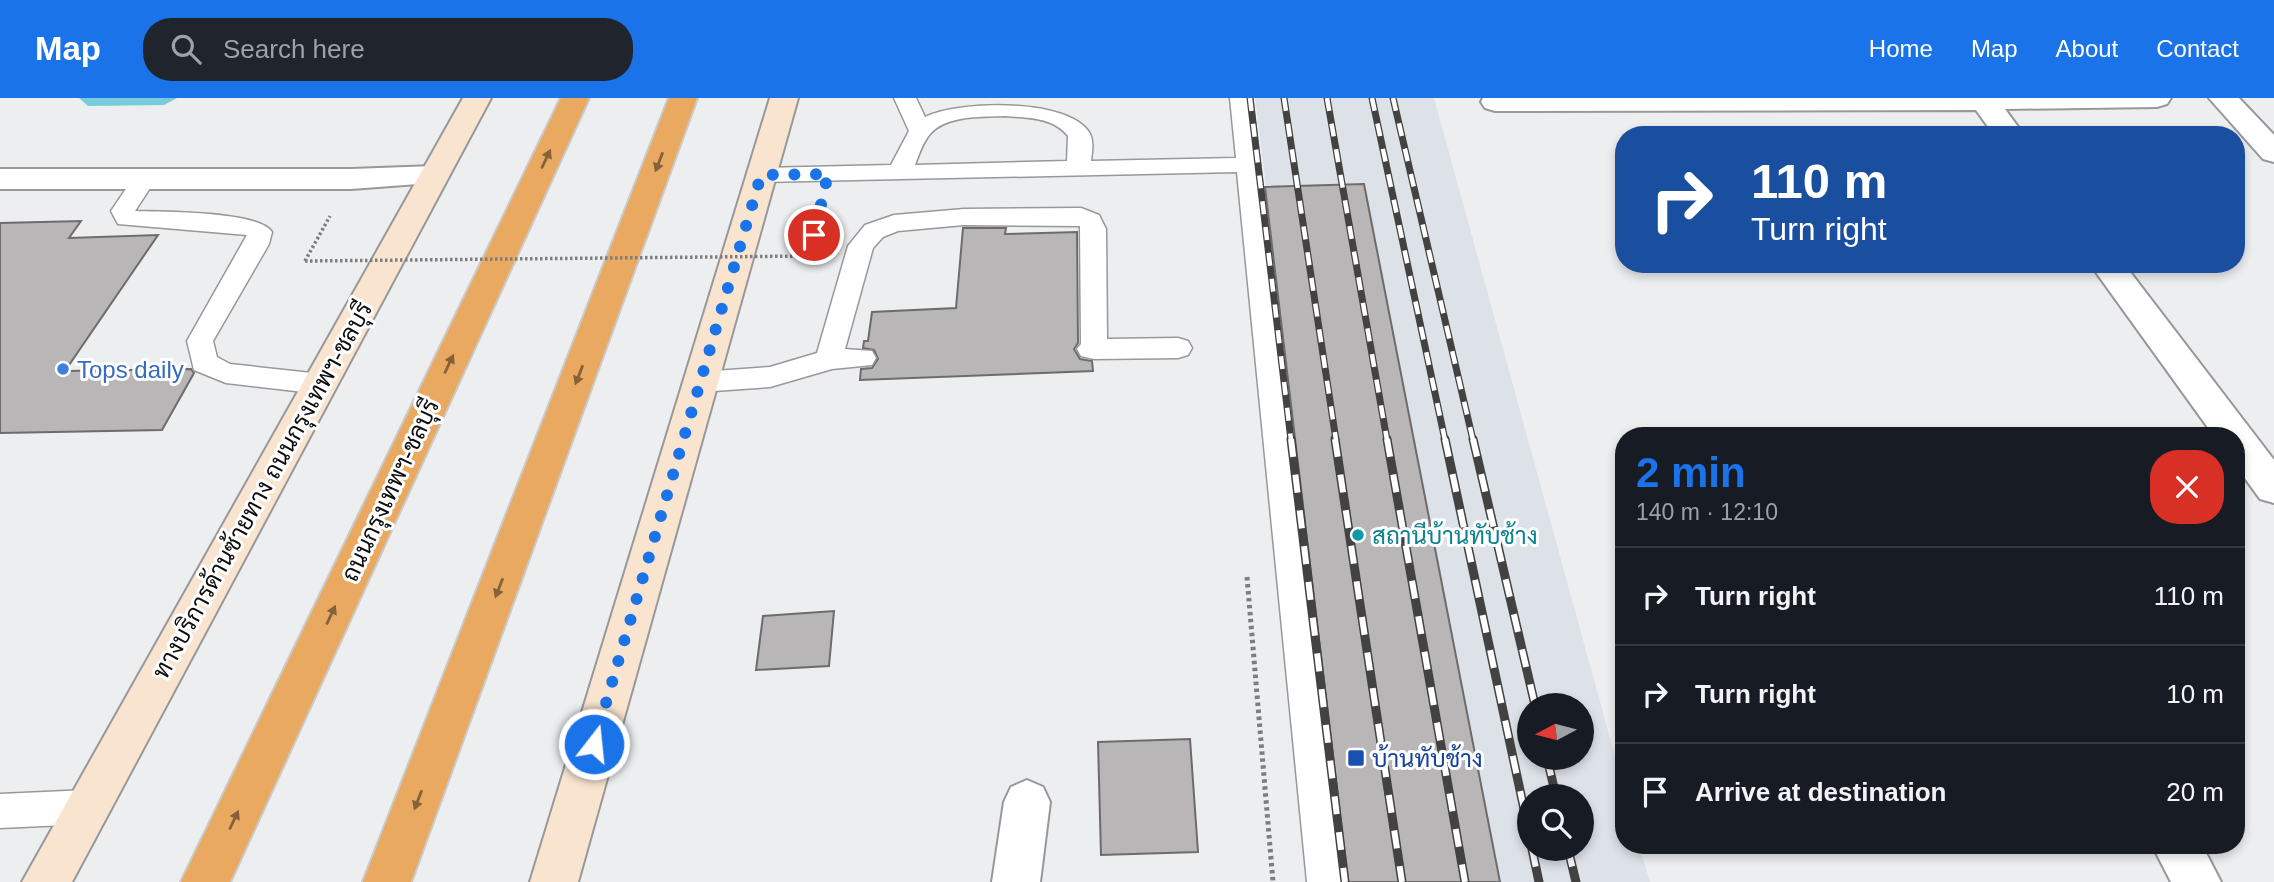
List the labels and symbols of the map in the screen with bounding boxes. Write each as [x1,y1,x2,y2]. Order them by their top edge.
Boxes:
one-way arrow [540,149,552,169]
one-way arrow [653,151,664,172]
pin [784,205,844,265]
street label: ทางบริการด้านซ้ายทาง ถนนกรุงเทพฯ-ชลบุรี [146,296,380,685]
one-way arrow [444,354,455,375]
place label: Tops daily [77,356,184,383]
marker: Tops daily [55,361,71,377]
one-way arrow [573,364,584,385]
street label: ถนนกรุงเทพฯ-ชลบุรี [335,394,447,587]
place label: สถานีบ้านทับช้าง [1372,521,1538,549]
marker: สถานีบ้านทับช้าง [1350,527,1366,543]
one-way arrow [493,577,504,598]
one-way arrow [326,604,337,625]
north arrow [1517,693,1594,770]
position arrow [557,707,631,781]
place label: บ้านทับช้าง [1372,744,1483,772]
marker: บ้านทับช้าง [1346,748,1366,768]
one-way arrow [413,790,424,811]
one-way arrow [228,810,240,830]

